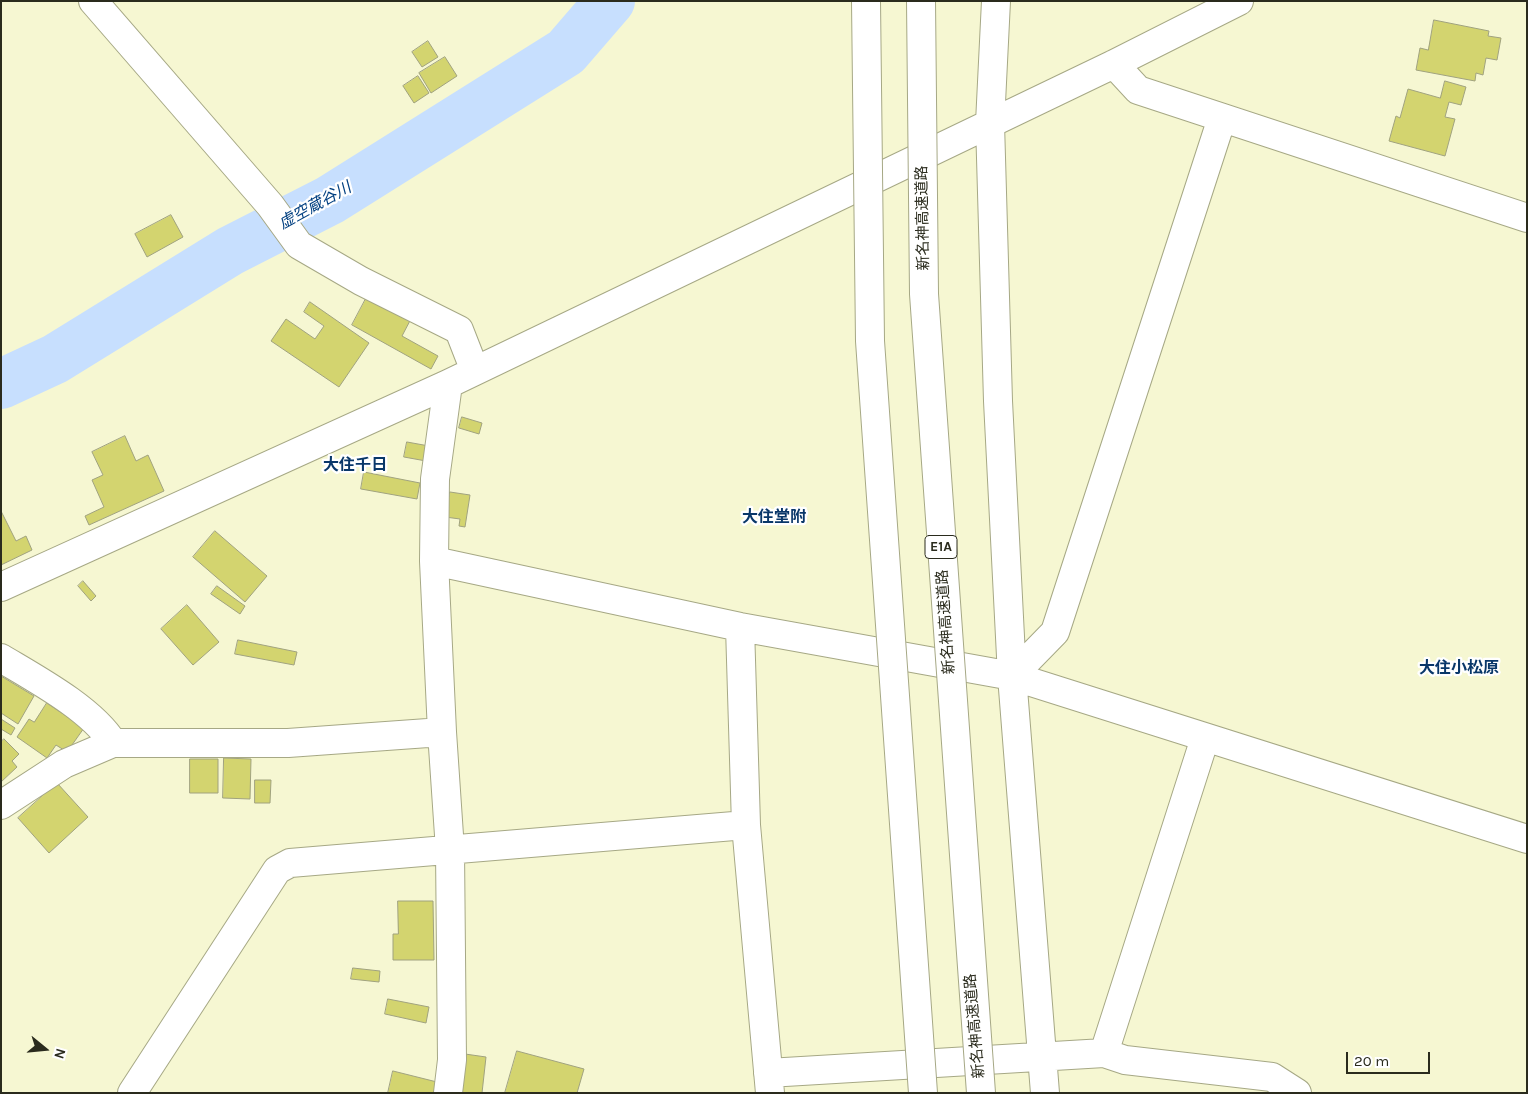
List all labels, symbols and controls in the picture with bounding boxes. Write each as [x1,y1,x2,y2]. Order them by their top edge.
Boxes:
street label: 新名神高速道路 [913,165,933,271]
water label: 虚空蔵谷川 [275,178,355,234]
district label: 大住千日 [323,455,387,475]
district label: 大住堂附 [742,507,806,527]
road number: E1A [925,536,957,558]
street label: 新名神高速道路 [933,569,959,675]
district label: 大住小松原 [1419,658,1499,678]
street label: 新名神高速道路 [961,973,989,1079]
north arrow [20,1024,70,1074]
scale bar [1348,1042,1432,1074]
text: N [50,1046,69,1061]
text: 20 m [1354,1052,1389,1070]

